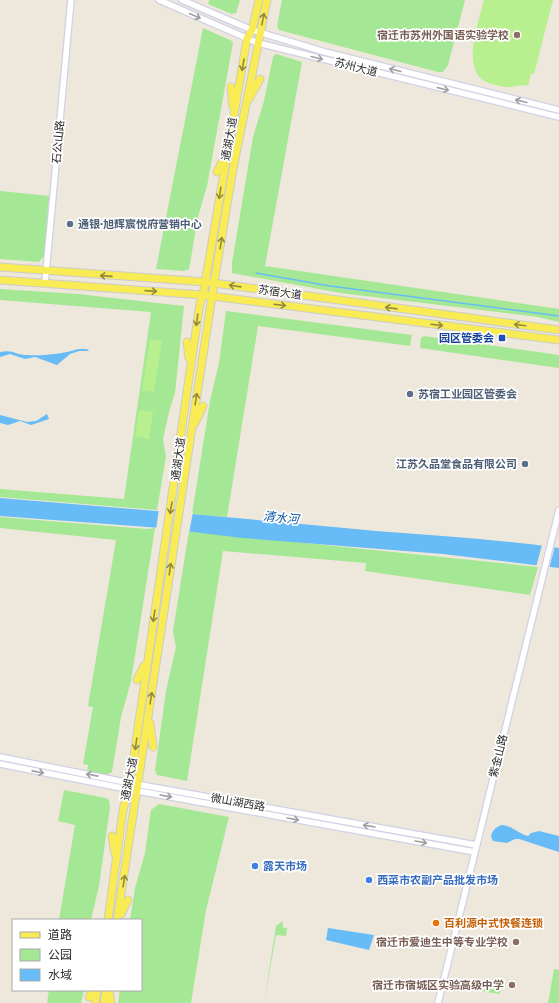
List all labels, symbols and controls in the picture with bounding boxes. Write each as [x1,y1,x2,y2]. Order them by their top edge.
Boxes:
one-way arrow [188,13,200,20]
one-way arrow [259,13,267,26]
place label: 宿迁市苏州外国语实验学校 [377,29,509,42]
marker: 宿迁市苏州外国语实验学校 [512,30,522,40]
one-way arrow [310,54,323,62]
street label: 苏州大道 [333,56,379,79]
one-way arrow [238,58,246,71]
one-way arrow [389,65,402,73]
one-way arrow [437,85,450,93]
one-way arrow [515,96,528,104]
street label: 通湖大道 [219,116,240,162]
street label: 石公山路 [50,120,67,165]
one-way arrow [216,186,224,199]
place label: 通银·旭辉宸悦府营销中心 [78,218,202,231]
marker: 通银·旭辉宸悦府营销中心 [65,219,75,229]
one-way arrow [217,237,225,250]
one-way arrow [100,272,113,279]
one-way arrow [229,282,242,290]
street label: 苏宿大道 [257,283,303,302]
one-way arrow [144,287,157,294]
one-way arrow [273,301,286,308]
one-way arrow [385,304,398,312]
one-way arrow [193,313,201,326]
one-way arrow [430,321,443,328]
one-way arrow [514,322,527,329]
place label: 园区管委会 [439,332,494,345]
marker: 园区管委会 [497,333,507,343]
place label: 苏宿工业园区管委会 [418,388,517,401]
marker: 苏宿工业园区管委会 [405,389,415,399]
one-way arrow [192,393,200,406]
street label: 通湖大道 [169,436,188,482]
place label: 江苏久品堂食品有限公司 [396,458,517,471]
marker: 江苏久品堂食品有限公司 [520,459,530,469]
one-way arrow [167,501,175,514]
water label: 清水河 [262,509,302,527]
one-way arrow [166,563,174,576]
one-way arrow [150,609,158,622]
one-way arrow [147,691,155,704]
street label: 紫金山路 [487,733,510,779]
one-way arrow [132,737,140,750]
street label: 通湖大道 [119,756,140,802]
one-way arrow [31,768,44,776]
one-way arrow [86,771,99,779]
street label: 微山湖西路 [209,791,266,814]
one-way arrow [159,793,172,801]
one-way arrow [287,816,300,824]
one-way arrow [363,821,376,829]
one-way arrow [415,839,428,847]
place label: 露天市场 [263,860,307,873]
marker: 露天市场 [250,861,260,871]
place label: 西菜市农副产品批发市场 [377,874,498,887]
one-way arrow [120,875,128,888]
marker: 西菜市农副产品批发市场 [364,875,374,885]
place label: 百利源中式快餐连锁 [444,917,543,930]
marker: 百利源中式快餐连锁 [431,918,441,928]
legend [12,919,142,991]
text: 道路 [48,928,72,942]
place label: 宿迁市爱迪生中等专业学校 [376,936,508,949]
marker: 宿迁市爱迪生中等专业学校 [511,937,521,947]
text: 公园 [48,948,72,962]
text: 水域 [48,968,72,982]
place label: 宿迁市宿城区实验高级中学 [372,979,504,992]
marker: 宿迁市宿城区实验高级中学 [507,980,517,990]

